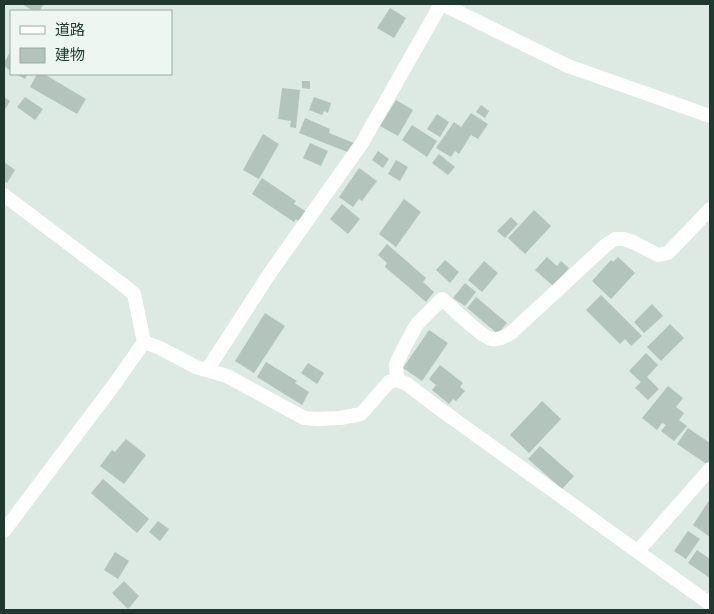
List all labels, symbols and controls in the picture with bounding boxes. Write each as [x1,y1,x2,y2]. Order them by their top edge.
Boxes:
legend [10,10,172,75]
text: 道路 [55,21,85,39]
text: 建物 [55,46,85,64]

